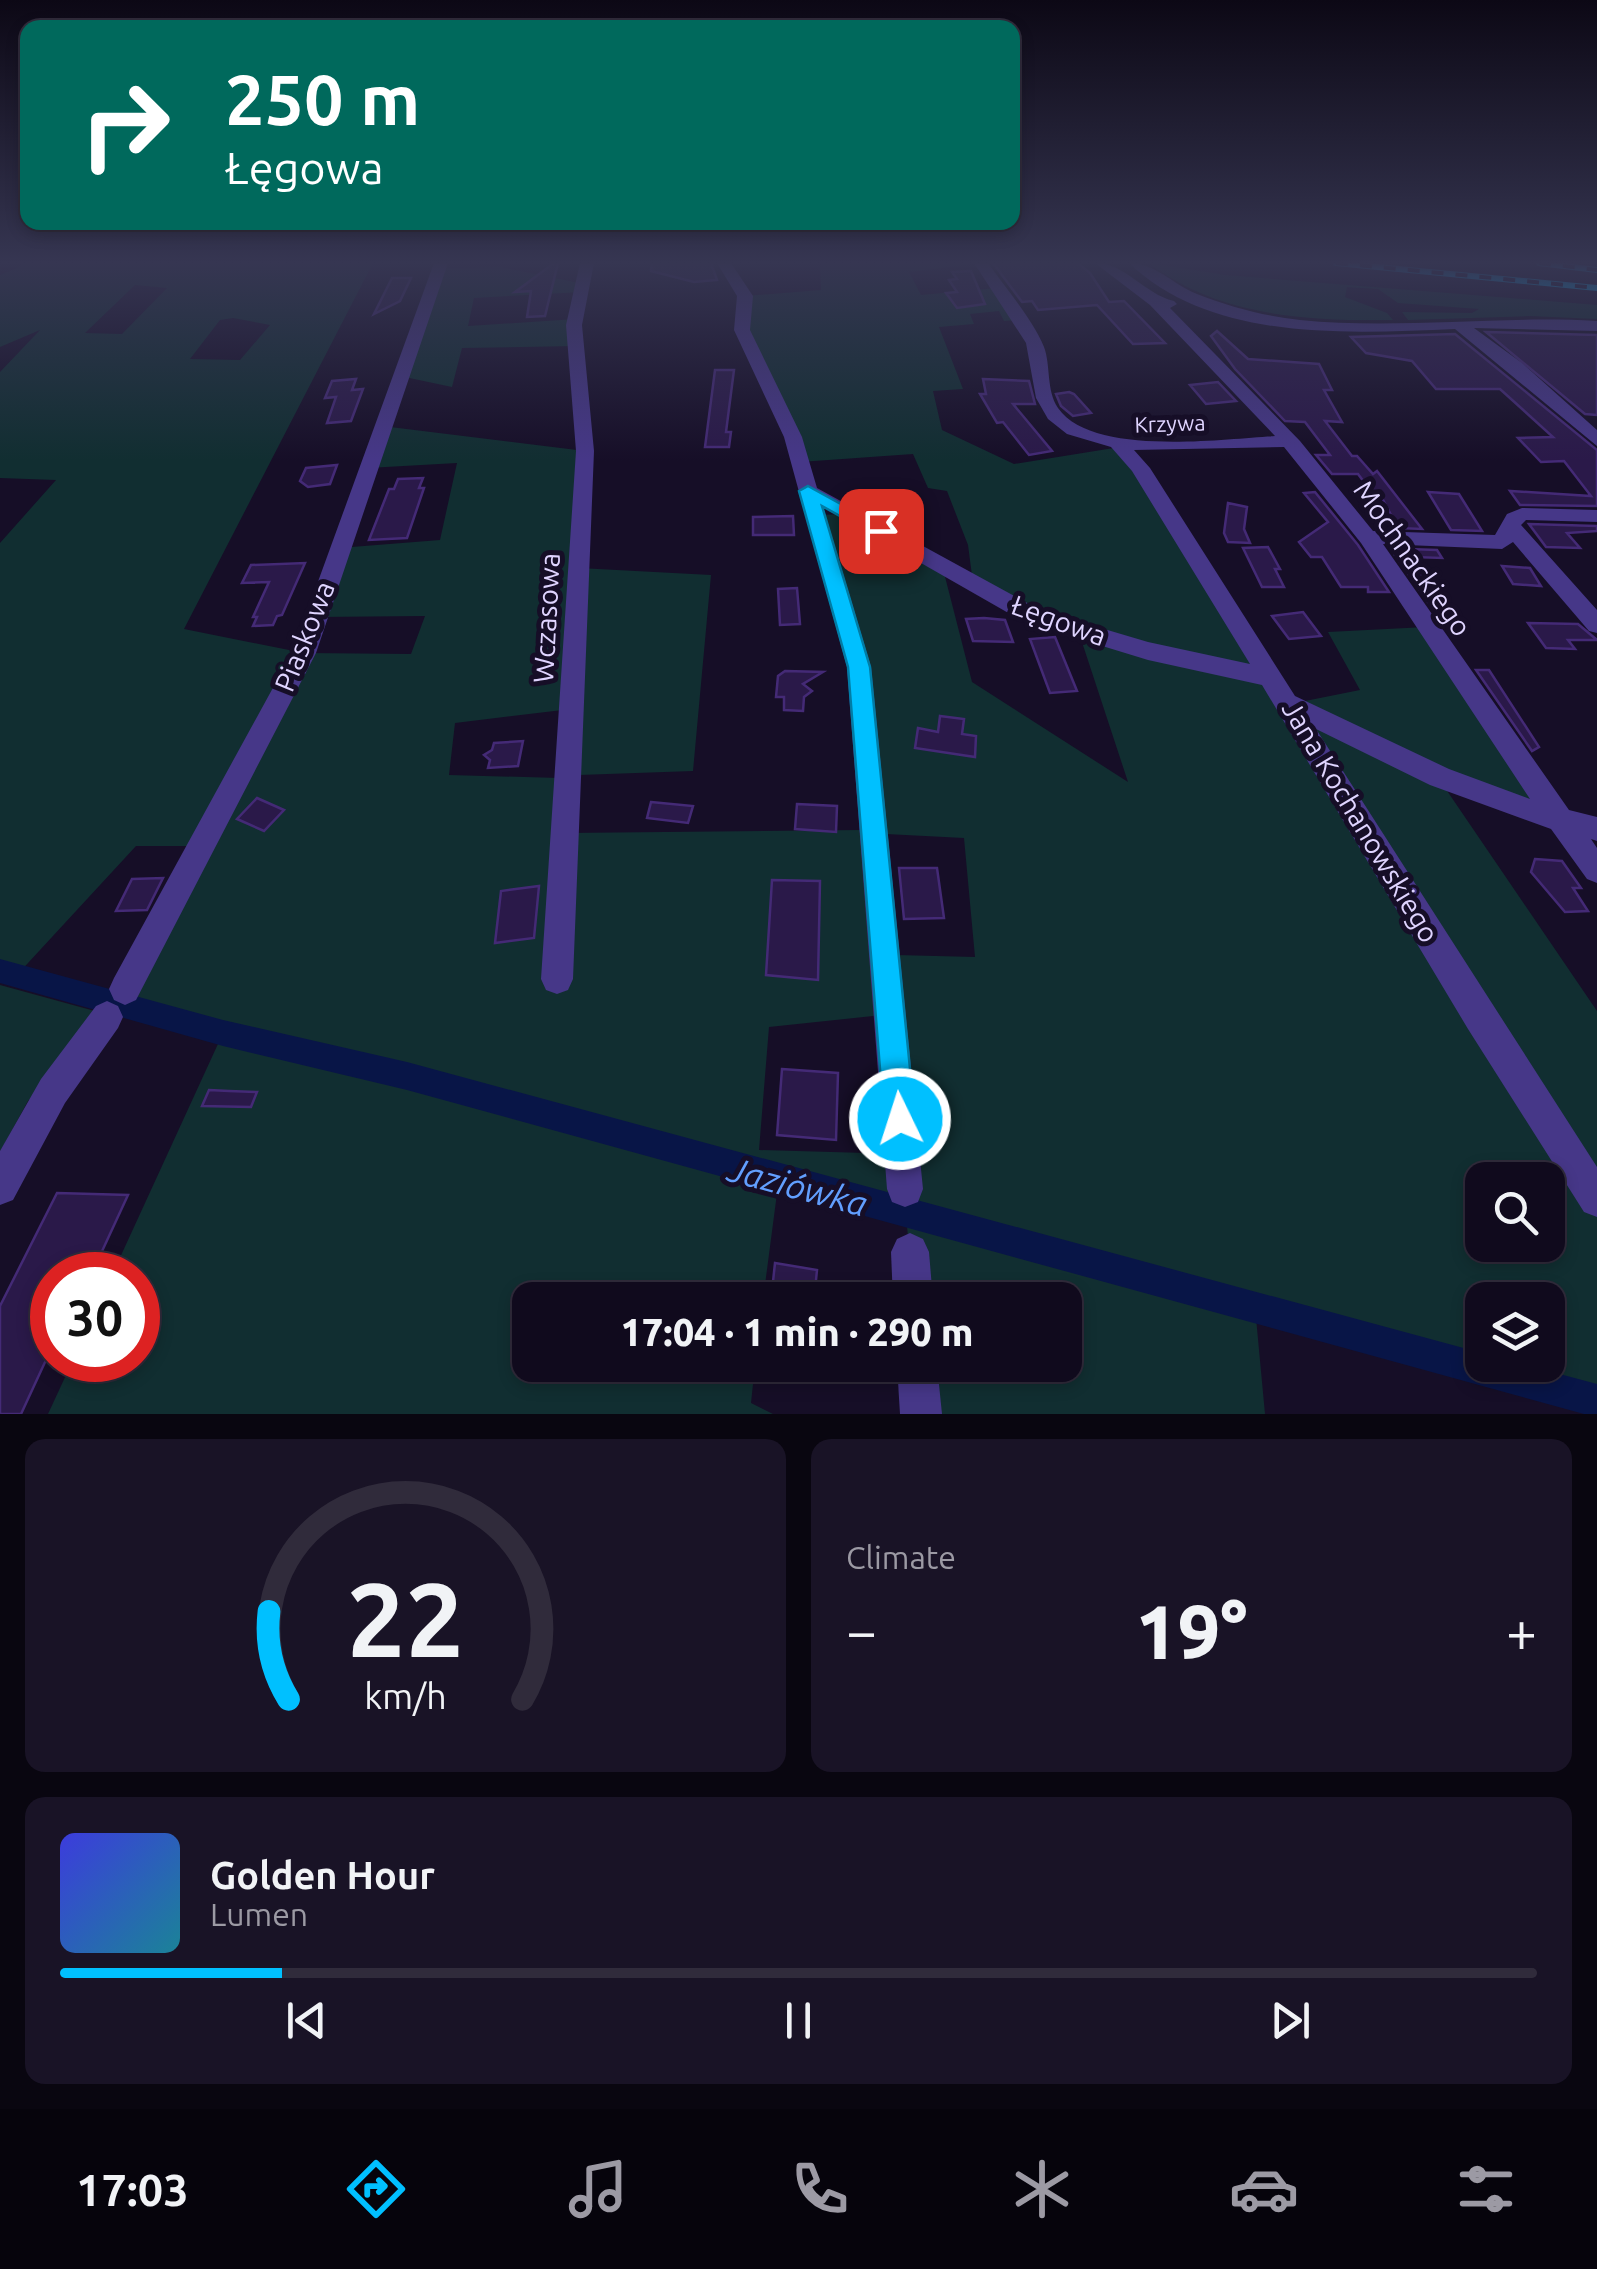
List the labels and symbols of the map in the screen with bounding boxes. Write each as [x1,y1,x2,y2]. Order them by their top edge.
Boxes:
street label: Krzywa [1134,409,1206,437]
street label: Mochnackiego [1348,475,1478,641]
pin [839,489,924,574]
street label: Wczasowa [527,552,565,684]
street label: Piaskowa [268,576,340,696]
street label: Łęgowa [1007,589,1111,651]
street label: Jana Kochanowskiego [1277,695,1445,947]
position arrow [848,1067,952,1171]
water label: Jaziówka [722,1148,872,1224]
speed limit sign: 30 [30,1252,160,1382]

